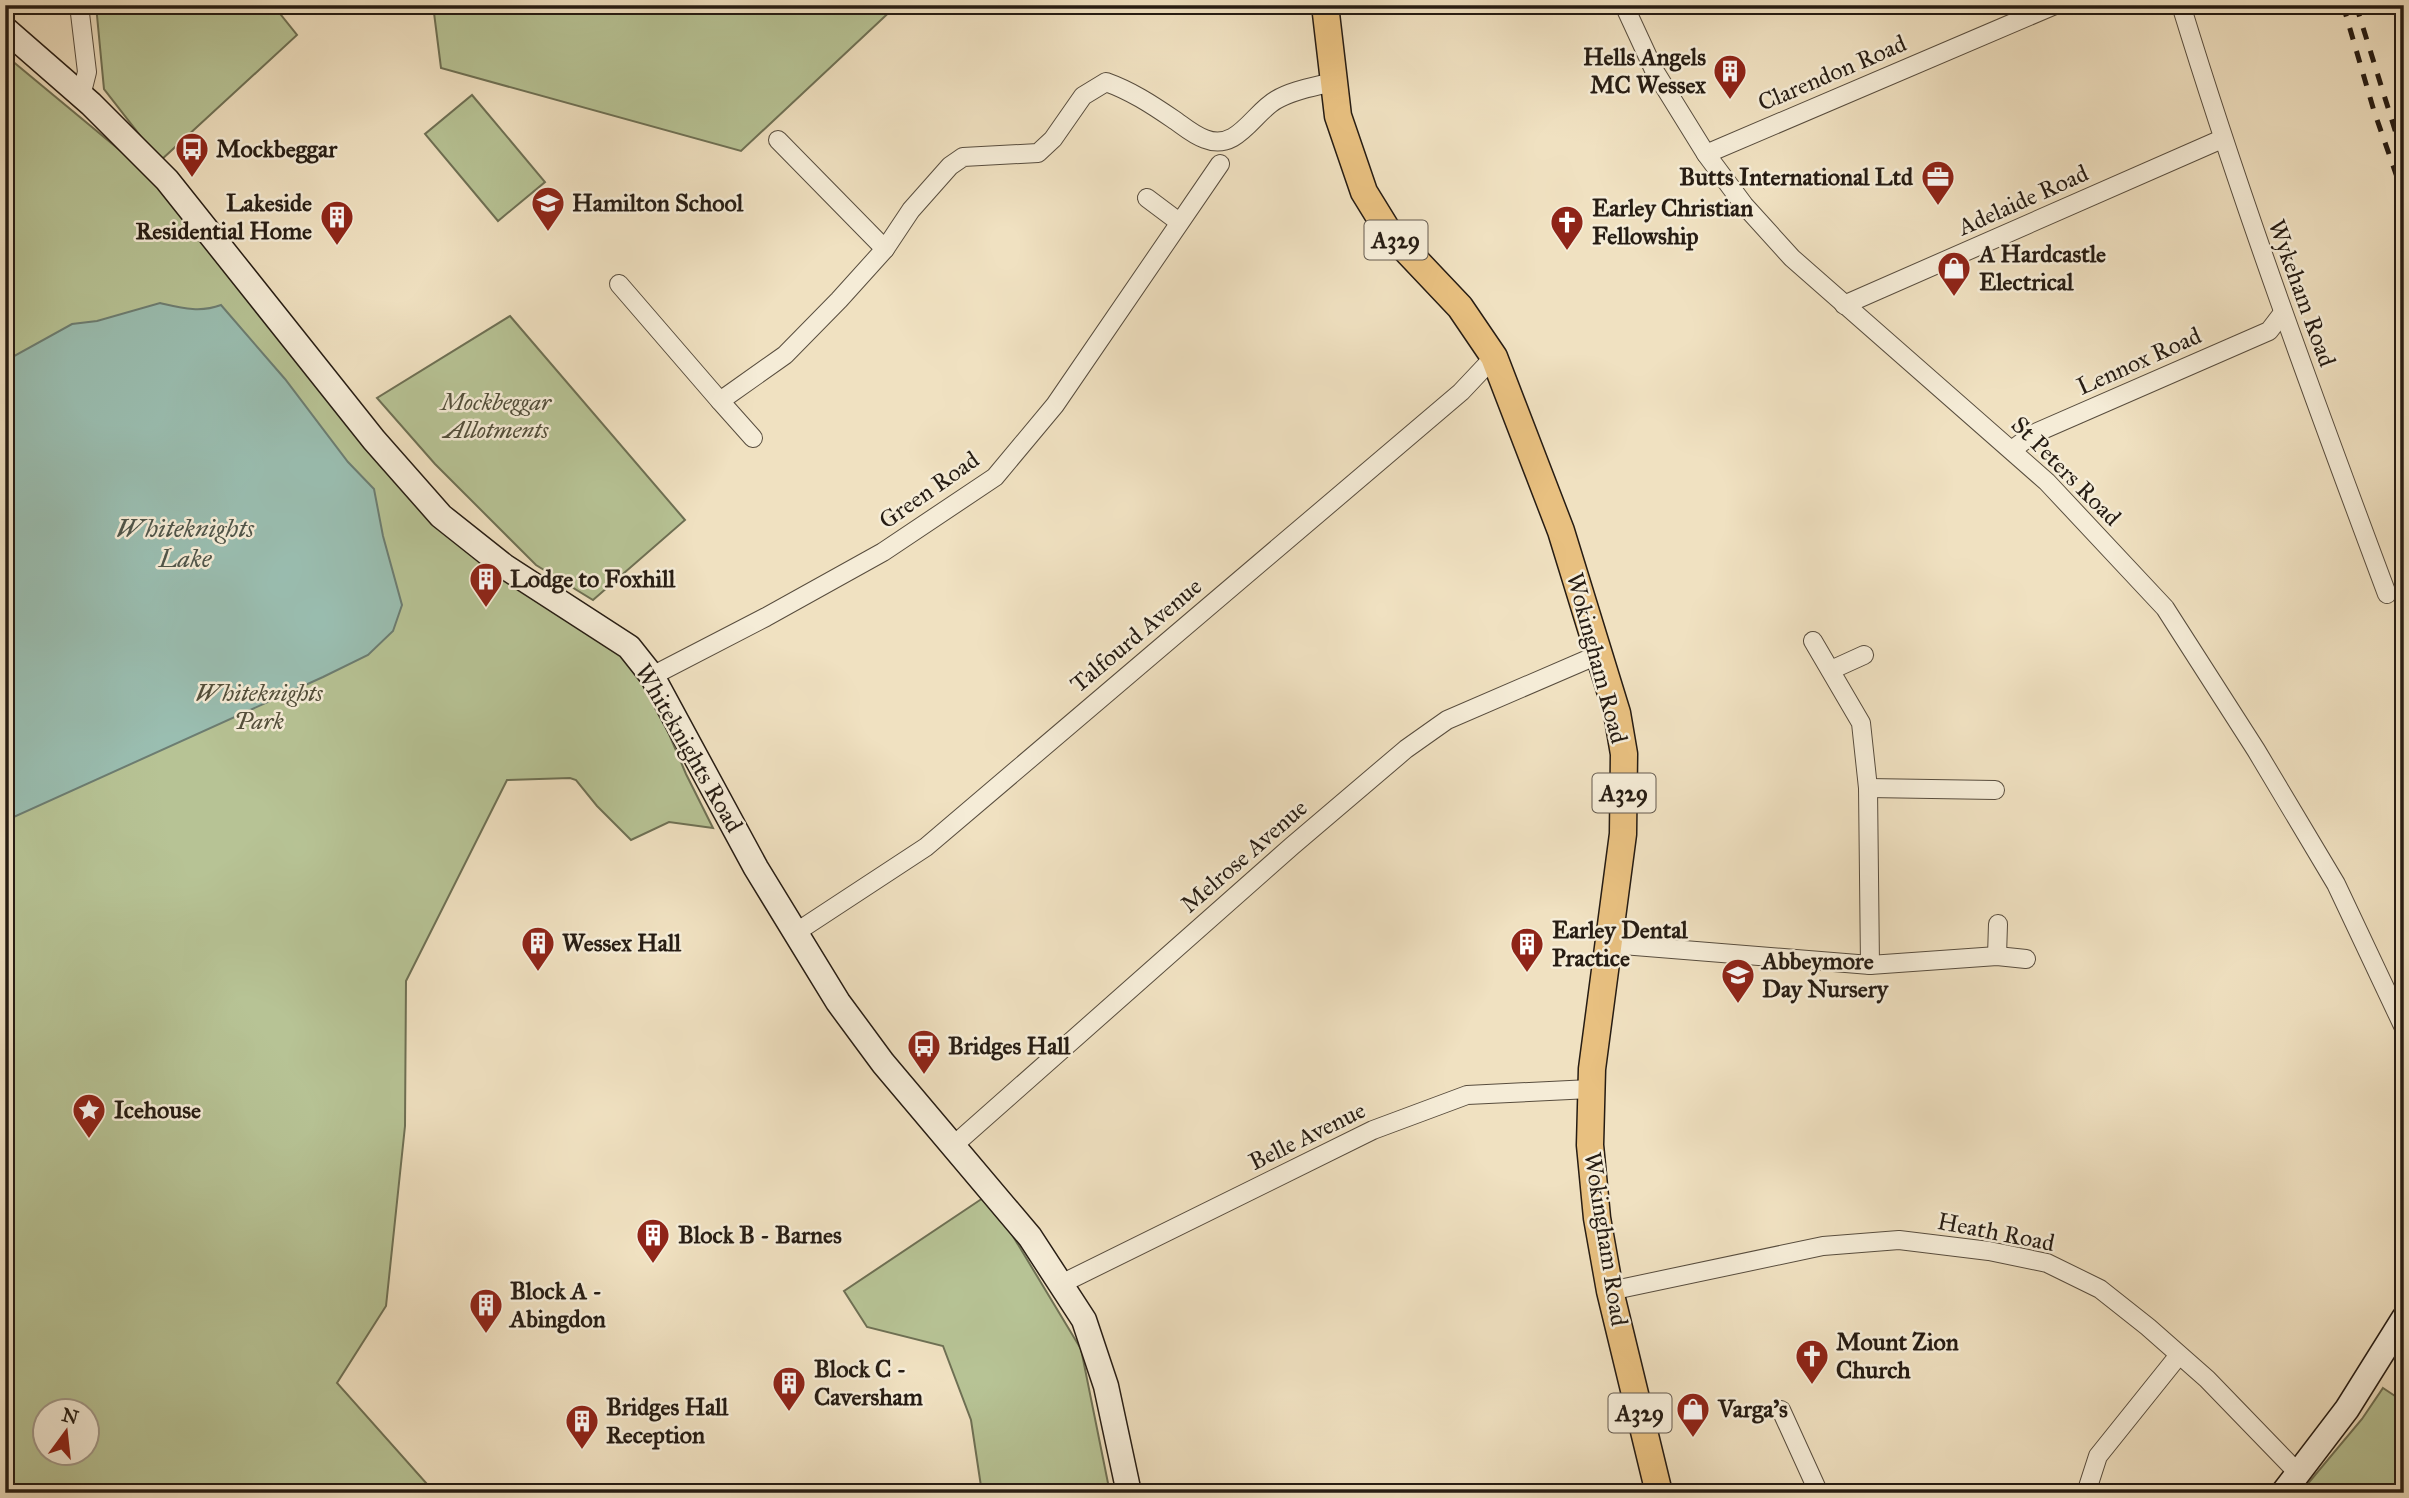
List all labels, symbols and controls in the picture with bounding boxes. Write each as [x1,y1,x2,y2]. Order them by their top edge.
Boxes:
street label: Clarendon Road [1753,28,1911,118]
place label: Hells Angels MC Wessex [1583,42,1706,100]
building icon: Hells Angels MC Wessex [1711,52,1749,101]
bus stop icon: Mockbeggar [173,130,211,179]
place label: Mockbeggar [216,134,338,164]
office icon: Butts International Ltd [1919,158,1957,207]
street label: Adelaide Road [1952,158,2093,242]
place label: Butts International Ltd [1679,162,1914,192]
school or university icon: Hamilton School [529,184,567,233]
place label: Lakeside Residential Home [135,188,312,246]
place label: Hamilton School [572,188,744,218]
place label: Earley Christian Fellowship [1592,193,1753,251]
building icon: Lakeside Residential Home [318,198,356,247]
church icon: Earley Christian Fellowship [1548,203,1586,252]
street label: Wykeham Road [2262,215,2342,371]
road number: A329 [1364,220,1428,260]
place label: A Hardcastle Electrical [1977,239,2106,297]
shop icon: A Hardcastle Electrical [1935,249,1973,298]
street label: Lennox Road [2072,320,2206,402]
park label: Mockbeggar Allotments [439,387,553,445]
street label: St Peters Road [2005,410,2127,532]
street label: Green Road [873,445,985,535]
water label: Whiteknights Lake [116,512,255,574]
building icon: Lodge to Foxhill [467,560,505,609]
place label: Lodge to Foxhill [510,564,676,594]
street label: Wokingham Road [1560,569,1634,747]
street label: Talfourd Avenue [1064,571,1208,699]
street label: Whiteknights Road [629,658,749,838]
park label: Whiteknights Park [195,678,324,736]
road number: A329 [1592,774,1656,813]
street label: Melrose Avenue [1174,793,1314,919]
place label: Earley Dental Practice [1552,915,1688,973]
building icon: Wessex Hall [519,924,557,973]
building icon: Earley Dental Practice [1508,925,1546,974]
place label: Wessex Hall [562,928,681,958]
place label: Abbeymore Day Nursery [1760,946,1890,1004]
school or university icon: Abbeymore Day Nursery [1719,956,1757,1005]
bus stop icon: Bridges Hall [905,1027,943,1076]
place label: Bridges Hall [948,1031,1071,1061]
place icon: Icehouse [70,1091,108,1140]
place label: Icehouse [114,1095,201,1125]
street label: Belle Avenue [1244,1095,1370,1177]
street label: Wokingham Road [1577,1150,1635,1328]
street label: Heath Road [1935,1206,2057,1258]
building icon: Block B - Barnes [634,1216,672,1265]
place label: Block B - Barnes [678,1220,842,1250]
place label: Block A - Abingdon [508,1276,606,1334]
building icon: Block A - Abingdon [467,1286,505,1335]
place label: Mount Zion Church [1836,1327,1959,1385]
church icon: Mount Zion Church [1793,1337,1831,1386]
place label: Block C - Caversham [814,1354,924,1412]
building icon: Block C - Caversham [770,1364,808,1413]
shop icon: Varga's [1674,1390,1712,1439]
place label: Bridges Hall Reception [606,1392,729,1450]
road number: A329 [1608,1394,1672,1432]
place label: Varga's [1717,1394,1788,1424]
north arrow [32,1396,102,1466]
building icon: Bridges Hall Reception [563,1402,601,1451]
text: N [60,1403,81,1429]

